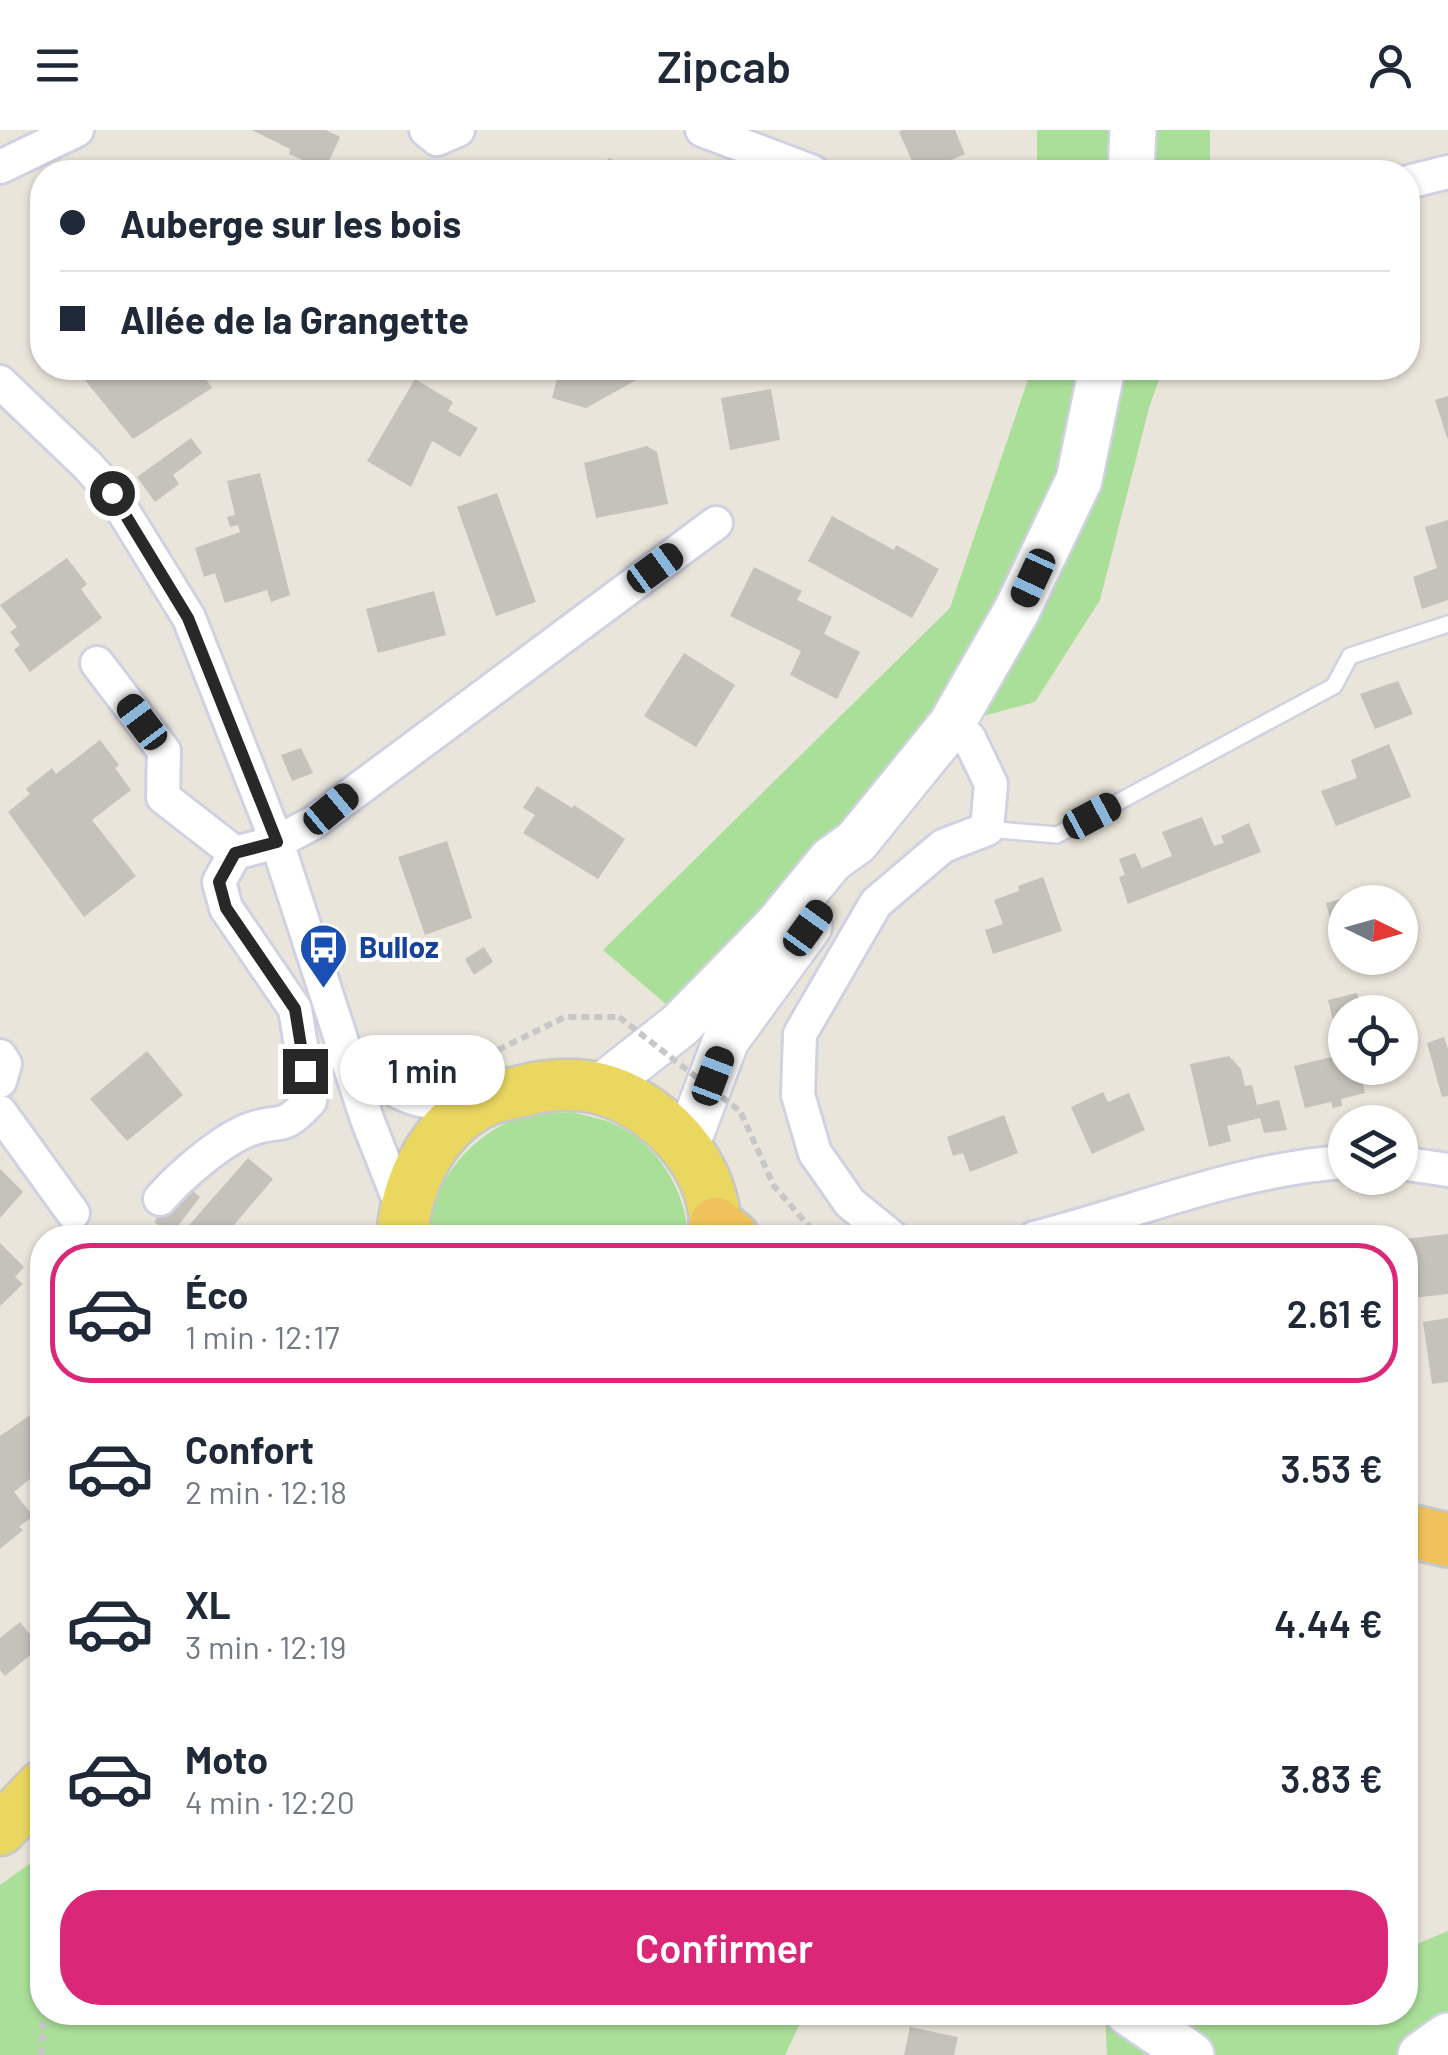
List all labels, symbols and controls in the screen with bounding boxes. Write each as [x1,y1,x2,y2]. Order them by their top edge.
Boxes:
icon: menu [30,38,85,93]
text: Zipcab [657,38,791,92]
icon: person [1363,38,1418,93]
text: Auberge sur les bois [120,200,461,246]
text: Allée de la Grangette [120,296,469,342]
route start [90,471,135,516]
car [622,538,688,598]
car [1007,544,1059,612]
car [112,689,172,755]
car [298,778,364,840]
car [1058,789,1126,843]
north arrow [1328,885,1418,975]
map controls [1328,885,1418,1195]
car [778,895,838,961]
bus stop icon: Bulloz [298,922,350,990]
place label: Bulloz [359,928,439,964]
button: locate [1328,995,1418,1085]
callout: 1 min [340,1036,505,1106]
car [688,1043,738,1109]
route end [283,1049,328,1094]
text: 1 min [388,1051,457,1089]
button: layers [1328,1105,1418,1195]
icon: car [65,1268,155,1358]
text: Éco [185,1271,249,1317]
text: 2.61 € [1287,1290,1383,1336]
text: 1 min · 12:17 [185,1317,340,1355]
icon: car [65,1423,155,1513]
text: Confort [185,1426,314,1472]
text: 3.53 € [1280,1445,1383,1491]
text: 2 min · 12:18 [185,1472,347,1510]
icon: car [65,1578,155,1668]
text: XL [185,1581,231,1627]
text: 4.44 € [1274,1600,1383,1646]
text: 3 min · 12:19 [185,1627,346,1665]
icon: car [65,1733,155,1823]
text: Moto [185,1736,268,1782]
text: 3.83 € [1280,1755,1383,1801]
text: 4 min · 12:20 [185,1782,355,1820]
button: Confirmer [60,1890,1388,2005]

